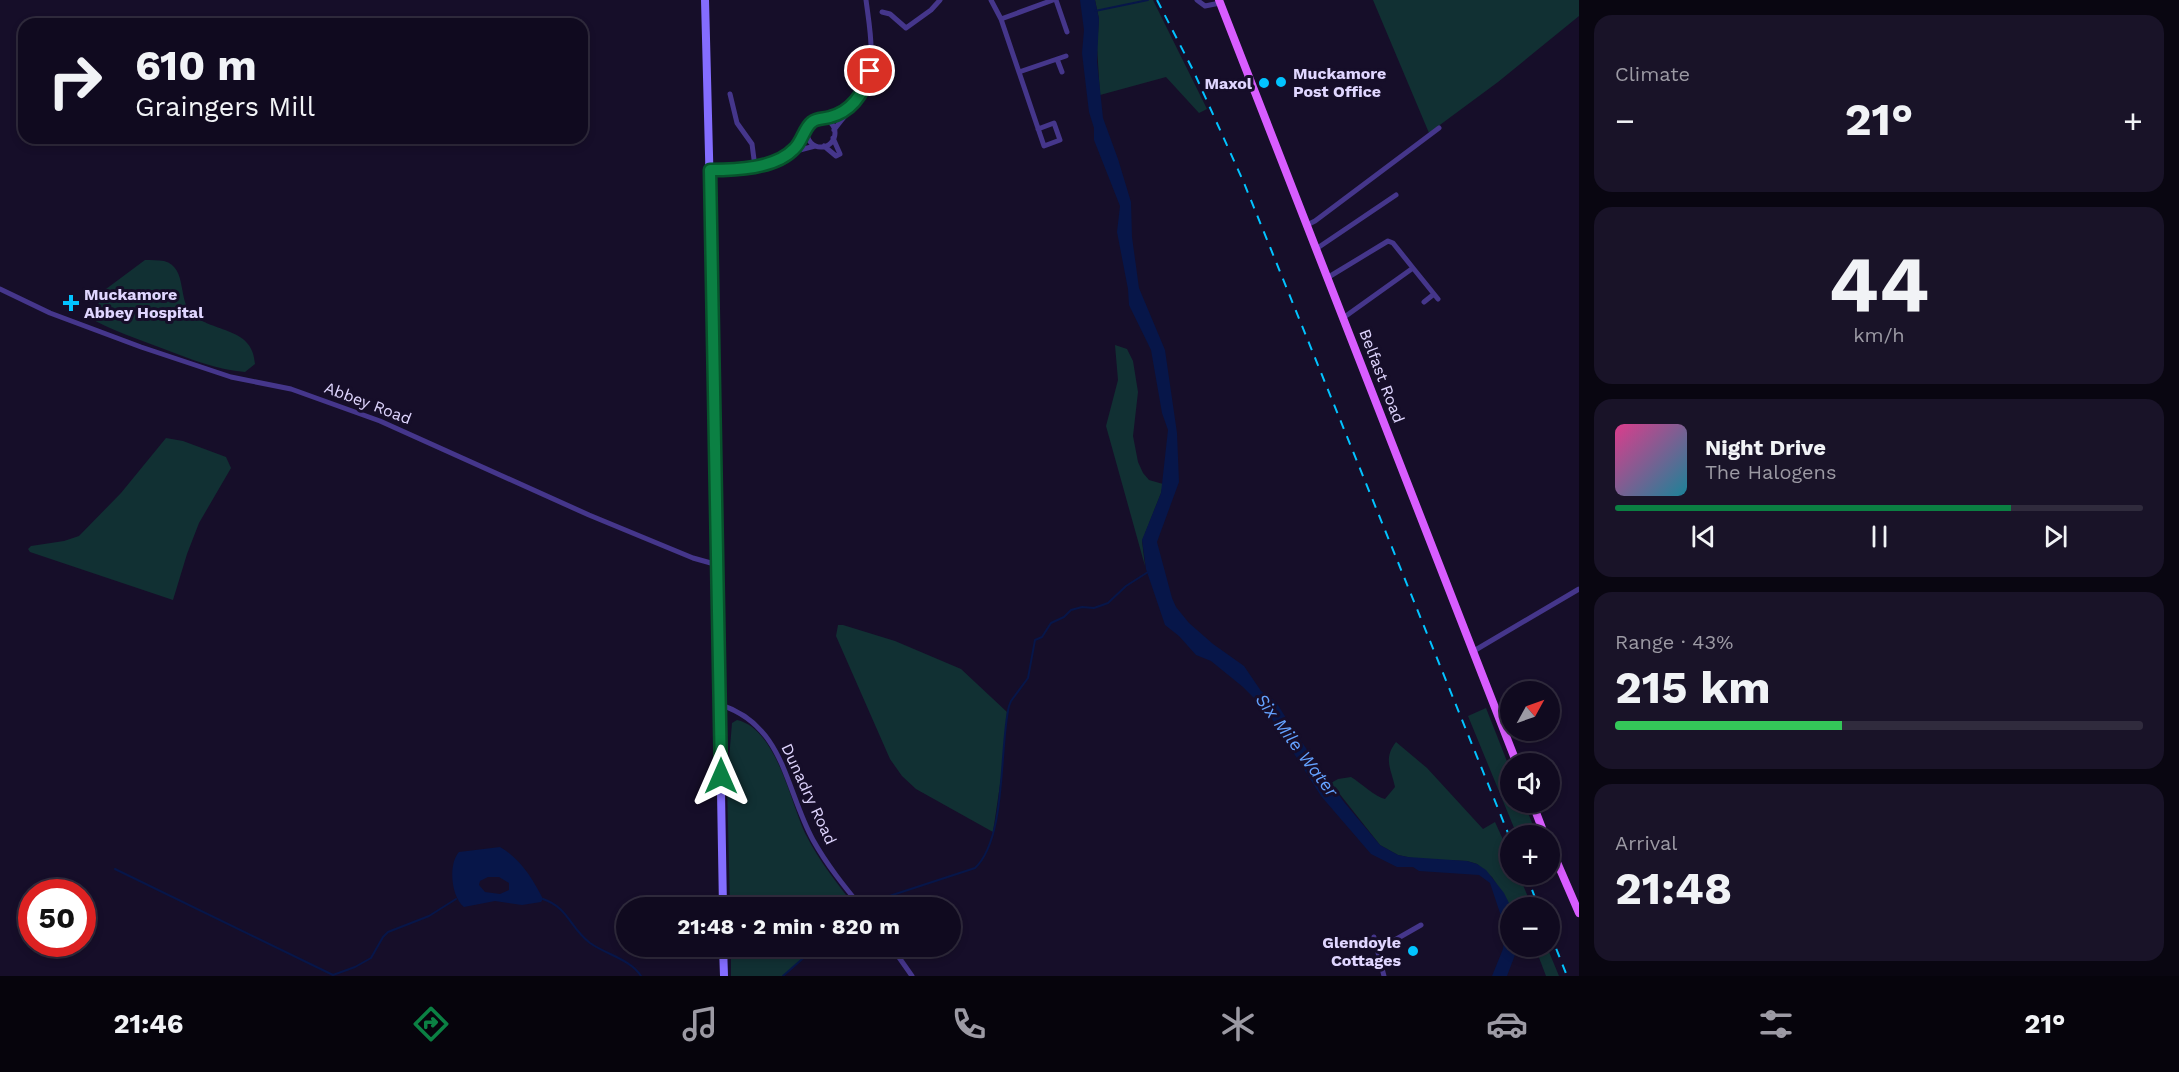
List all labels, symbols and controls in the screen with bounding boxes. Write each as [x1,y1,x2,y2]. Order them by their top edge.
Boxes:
text: 610 m [135,41,257,90]
icon: right [36,42,114,120]
pin [844,45,895,96]
icon: arrive [853,54,886,87]
text: Climate [1615,62,1690,86]
place label: Muckamore Post Office [1293,64,1386,101]
place label: Maxol [1204,74,1253,93]
marker: Muckamore Post Office [1274,75,1288,89]
marker: Maxol [1257,76,1271,90]
text: Graingers Mill [135,91,315,123]
text: 21° [1845,93,1913,146]
text: − [1615,101,1635,140]
text: + [2123,101,2143,140]
text: 44 [1829,238,1929,330]
place label: Muckamore Abbey Hospital [84,285,204,322]
marker: Muckamore Abbey Hospital [62,294,80,312]
text: km/h [1853,323,1905,347]
street label: Belfast Road [1355,326,1409,426]
street label: Abbey Road [322,378,414,428]
text: Night Drive [1705,435,1826,460]
text: The Halogens [1705,460,1837,484]
icon: previous [1687,520,1720,553]
icon: pause [1863,520,1896,553]
icon: next [2039,520,2072,553]
text: Range · 43% [1615,630,1733,654]
text: 215 km [1615,661,1771,714]
north arrow [1500,681,1560,741]
map controls [1500,681,1560,957]
water label: Six Mile Water [1251,689,1343,802]
street label: Dunadry Road [777,740,841,848]
position arrow [689,744,753,808]
button: sound [1500,753,1560,813]
button: + [1500,825,1560,885]
text: Arrival [1615,831,1677,855]
text: 21:48 [1615,862,1732,915]
speed limit sign: 50 [18,879,96,957]
button: − [1500,897,1560,957]
text: 21:48 · 2 min · 820 m [677,914,900,939]
place label: Glendoyle Cottages [1322,933,1401,970]
marker: Glendoyle Cottages [1406,944,1420,958]
icon: directions [410,1003,452,1045]
icon: music [679,1003,721,1045]
icon: phone [948,1003,990,1045]
icon: climate [1217,1003,1259,1045]
icon: car [1486,1003,1528,1045]
icon: filters [1755,1003,1797,1045]
text: 21:46 [113,1008,183,1040]
text: 21° [2024,1008,2065,1040]

